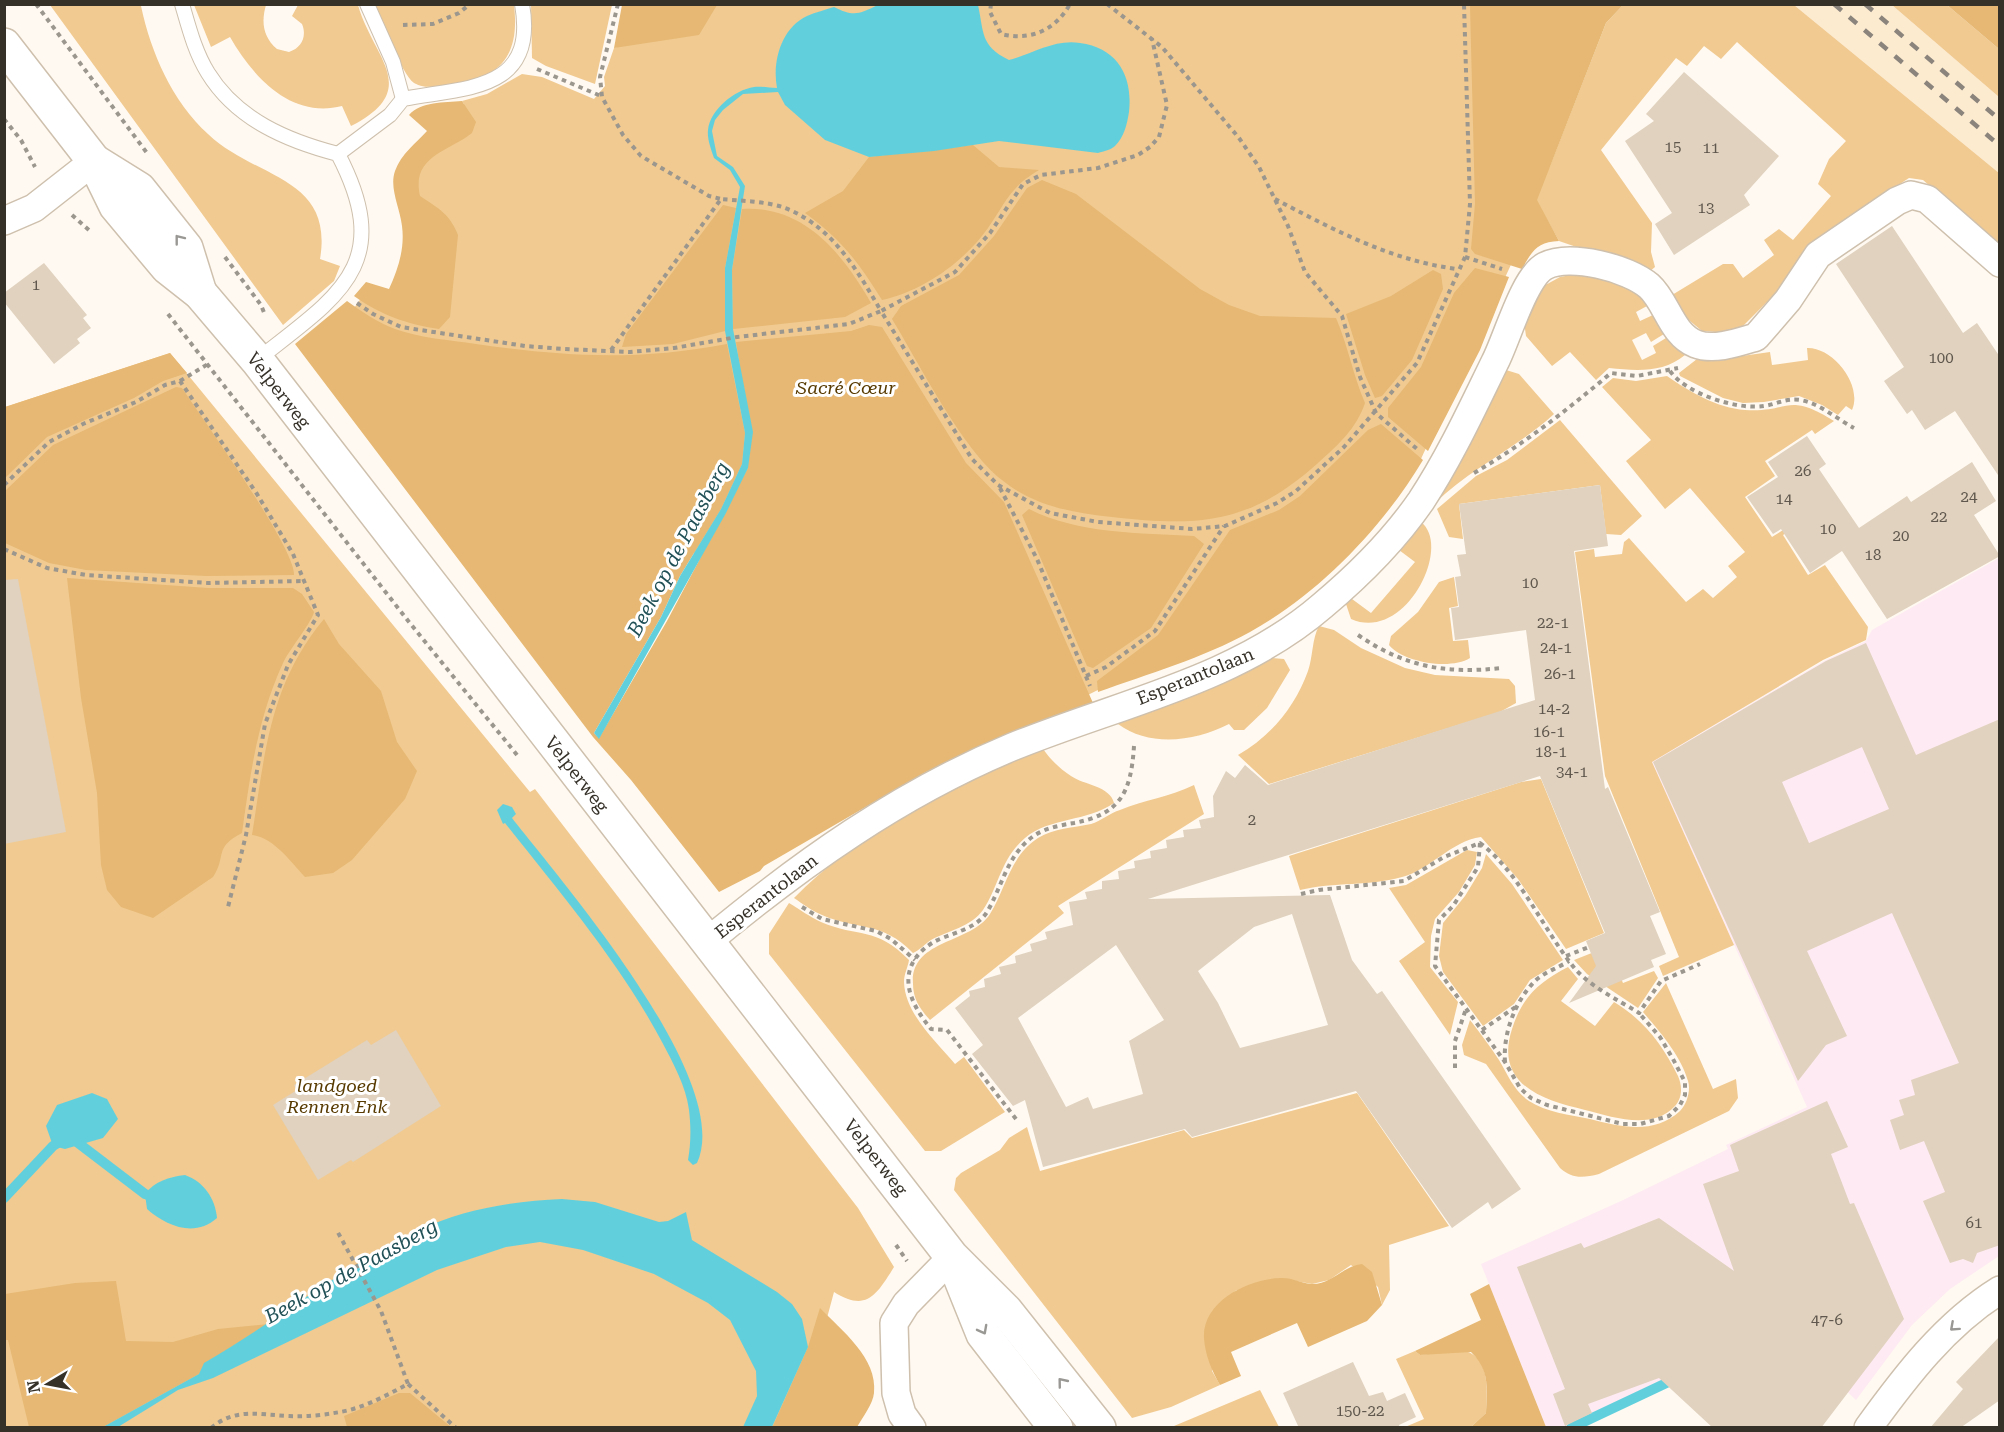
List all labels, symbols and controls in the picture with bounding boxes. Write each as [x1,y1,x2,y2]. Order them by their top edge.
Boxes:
house number: 15 [1665,138,1681,156]
house number: 11 [1703,139,1719,157]
house number: 13 [1698,199,1714,217]
one-way arrow [175,235,186,246]
house number: 1 [32,276,40,294]
street label: Velperweg [243,348,316,433]
house number: 100 [1928,349,1954,367]
park label: Sacré Cœur [795,377,896,398]
water label: Beek op de Paasberg [621,458,734,641]
house number: 26 [1795,462,1811,480]
house number: 24 [1961,488,1978,506]
house number: 14 [1776,490,1793,508]
house number: 22 [1931,508,1947,526]
house number: 10 [1820,520,1836,538]
house number: 20 [1893,527,1909,545]
house number: 18 [1865,546,1881,564]
house number: 10 [1522,574,1538,592]
house number: 22-1 [1537,614,1569,632]
house number: 24-1 [1540,639,1572,657]
street label: Esperantolaan [1133,643,1257,709]
house number: 26-1 [1544,665,1576,683]
house number: 14-2 [1538,700,1570,718]
house number: 16-1 [1533,723,1565,741]
street label: Velperweg [541,732,614,817]
house number: 18-1 [1535,743,1567,761]
house number: 34-1 [1556,763,1588,781]
house number: 2 [1248,811,1256,829]
street label: Esperantolaan [710,849,822,943]
park label: landgoed Rennen Enk [286,1075,388,1117]
street label: Velperweg [840,1115,913,1200]
water label: Beek op de Paasberg [259,1213,442,1329]
house number: 61 [1966,1214,1982,1232]
house number: 47-6 [1811,1311,1843,1329]
one-way arrow [1950,1320,1961,1331]
one-way arrow [976,1324,987,1334]
north arrow [18,1354,78,1414]
one-way arrow [1059,1378,1070,1389]
text: N [23,1379,44,1394]
house number: 150-22 [1336,1402,1384,1420]

